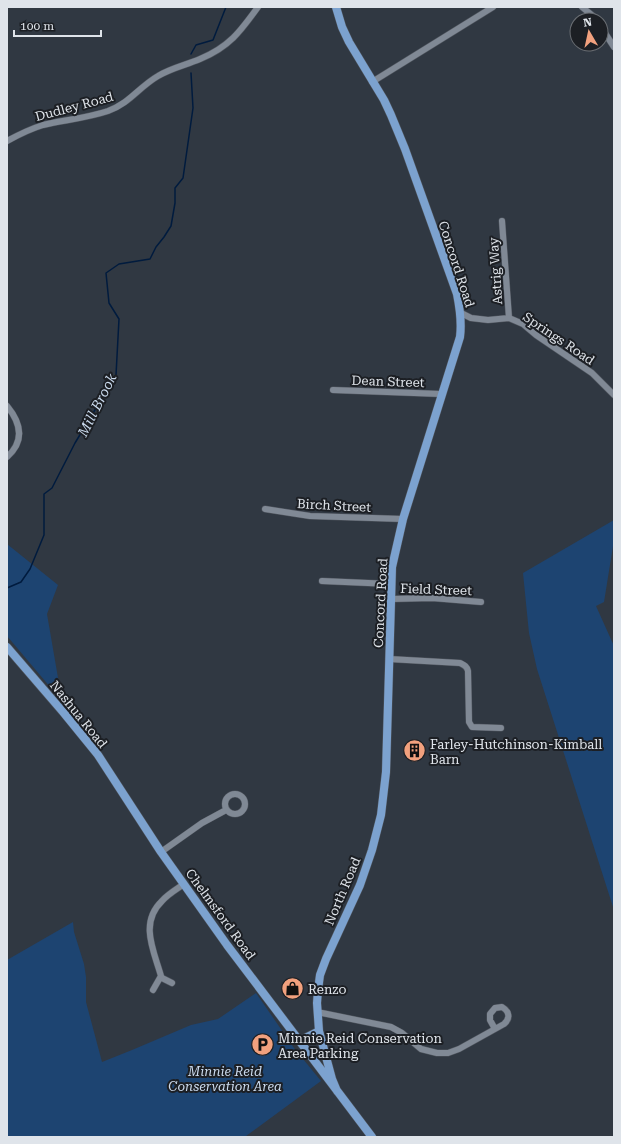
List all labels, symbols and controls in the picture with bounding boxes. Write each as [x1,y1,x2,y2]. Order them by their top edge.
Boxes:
scale bar [14,12,101,38]
north arrow [569,12,609,52]
text: N [582,15,593,30]
text: 100 m [20,19,54,33]
street label: Dudley Road [33,89,116,124]
street label: Concord Road [436,219,478,310]
street label: Astrig Way [486,236,505,305]
street label: Springs Road [520,309,598,368]
water label: Mill Brook [74,371,120,440]
street label: Dean Street [351,373,425,390]
street label: Birch Street [296,496,372,515]
street label: Concord Road [371,557,390,648]
street label: Field Street [400,581,472,598]
street label: Nashua Road [47,678,111,751]
place label: Farley-Hutchinson-Kimball Barn [430,737,602,767]
building icon: Farley-Hutchinson-Kimball Barn [402,738,428,764]
street label: North Road [321,854,364,927]
street label: Chelmsford Road [183,866,259,963]
shop icon: Renzo [280,976,306,1002]
place label: Renzo [308,982,346,997]
place label: Minnie Reid Conservation Area Parking [278,1031,442,1061]
parking icon: Minnie Reid Conservation Area Parking [250,1032,276,1058]
park label: Minnie Reid Conservation Area [168,1064,282,1094]

